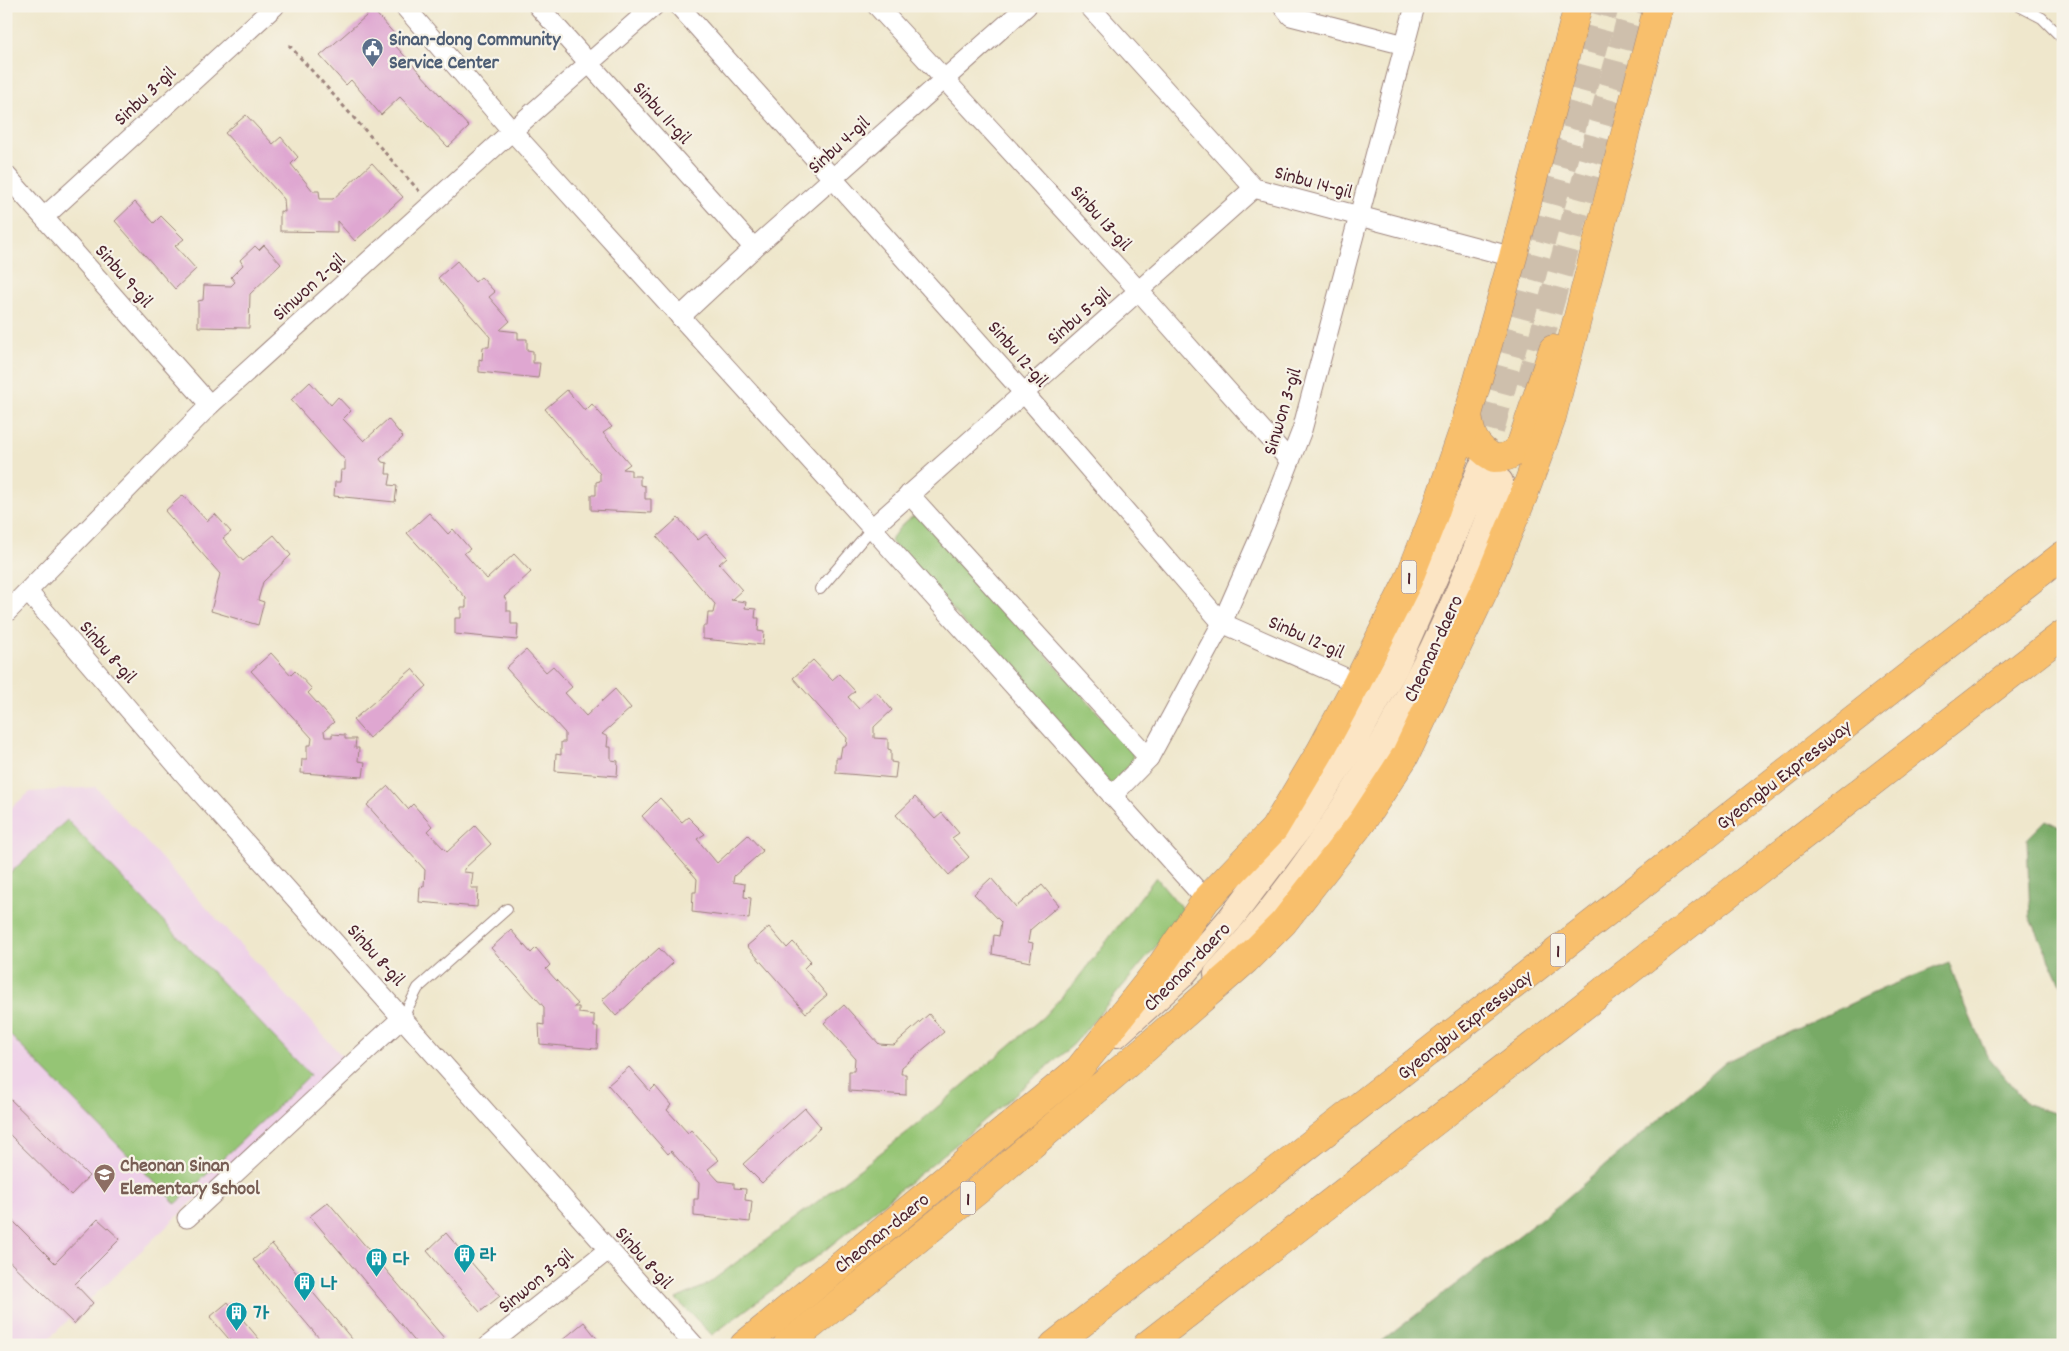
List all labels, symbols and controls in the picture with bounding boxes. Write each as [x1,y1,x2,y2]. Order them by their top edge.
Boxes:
place label: Sinan-dong Community Service Center [389,27,561,78]
public building icon: Sinan-dong Community Service Center [361,37,385,68]
street label: Sinbu 3-gil [109,61,184,134]
street label: Sinbu 11-gil [625,76,697,152]
street label: Sinbu 4-gil [802,110,878,182]
street label: Sinbu 14-gil [1271,160,1356,208]
street label: Sinbu 13-gil [1062,180,1137,259]
street label: Sinbu 9-gil [87,239,159,315]
street label: Sinwon 2-gil [267,248,353,329]
street label: Sinbu 5-gil [1042,281,1118,353]
street label: Sinbu 12-gil [980,315,1054,395]
street label: Sinwon 3-gil [1257,364,1311,459]
road number: 1 [1402,560,1416,594]
street label: Cheonan-daero [1398,591,1472,707]
street label: Sinbu 12-gil [1263,610,1349,668]
street label: Sinbu 8-gil [71,615,142,691]
street label: Gyeongbu Expressway [1711,714,1859,838]
street label: Cheonan-daero [1138,917,1238,1019]
street label: Sinbu 8-gil [339,919,411,994]
road number: 1 [1550,934,1566,966]
street label: Gyeongbu Expressway [1392,964,1540,1088]
place label: Cheonan Sinan Elementary School [120,1153,260,1204]
school or university icon: Cheonan Sinan Elementary School [92,1163,116,1194]
road number: 1 [960,1182,976,1214]
street label: Cheonan-daero [829,1187,937,1282]
street label: Sinbu 8-gil [607,1222,679,1297]
building icon: 라 [452,1242,476,1273]
place label: 라 [480,1243,497,1271]
street label: Sinwon 3-gil [493,1243,581,1322]
building icon: 다 [365,1246,389,1277]
place label: 다 [393,1247,410,1275]
building icon: 나 [293,1271,317,1302]
place label: 나 [321,1272,338,1300]
building icon: 가 [225,1300,249,1331]
place label: 가 [253,1301,270,1329]

